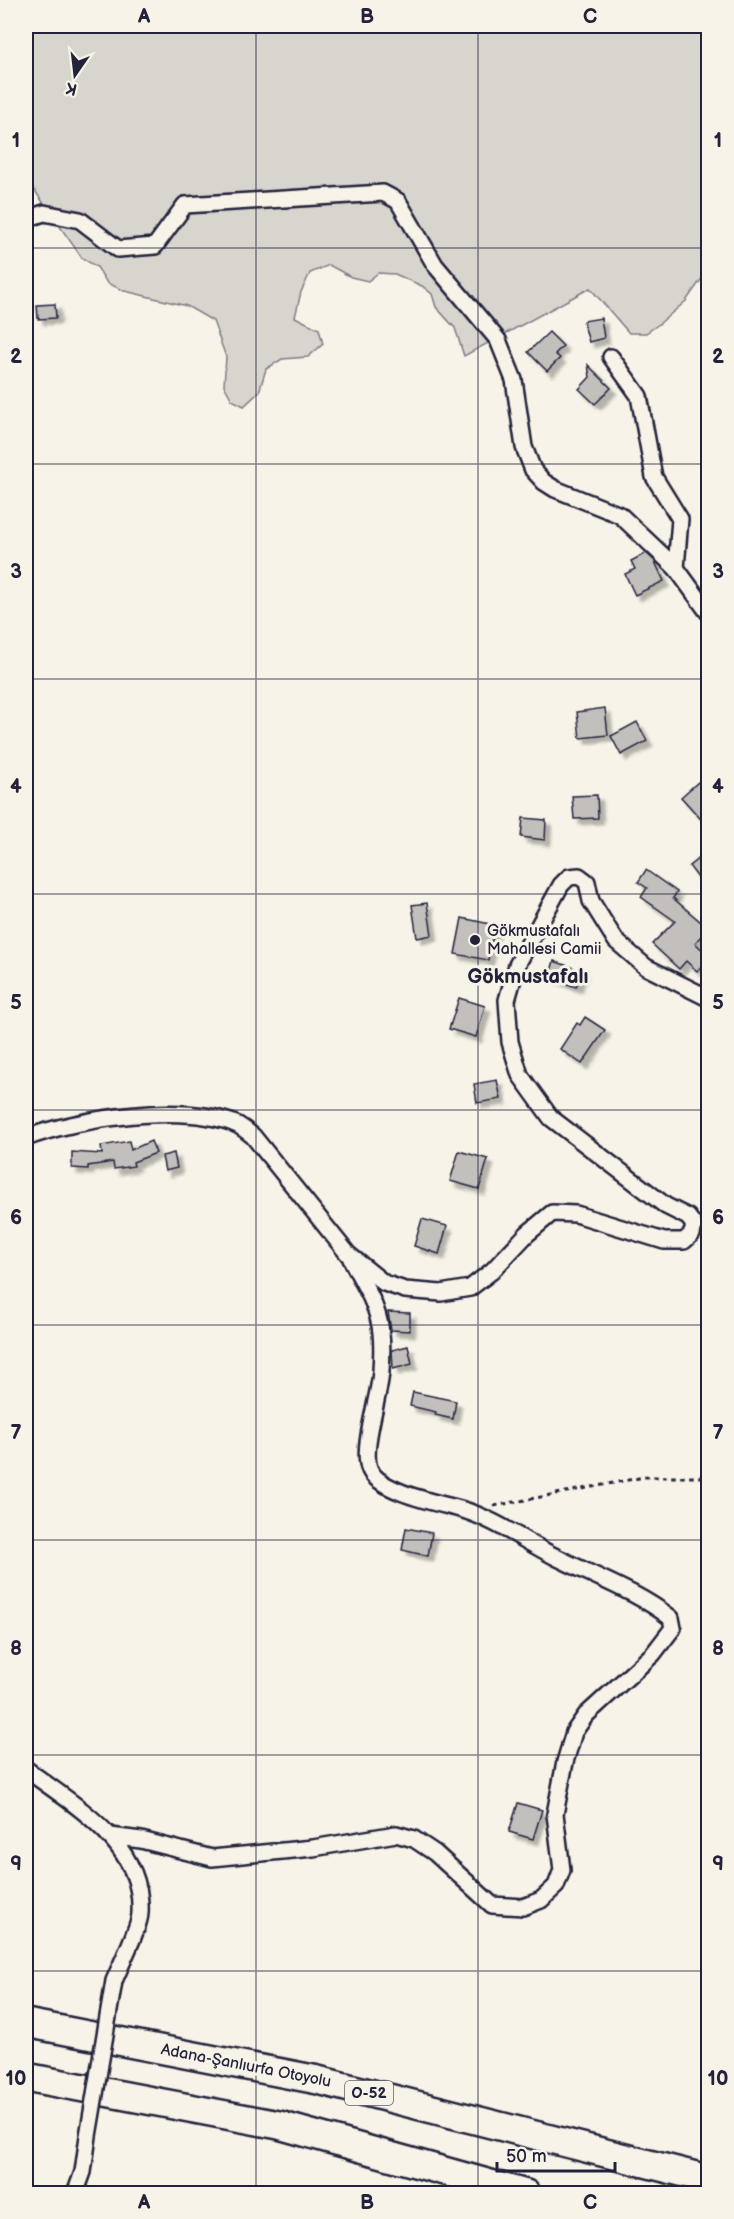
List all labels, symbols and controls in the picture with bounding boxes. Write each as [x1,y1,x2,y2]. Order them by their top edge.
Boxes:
text: A [137,5,151,29]
text: B [360,5,374,29]
text: C [583,5,597,29]
north arrow [45,45,105,105]
text: K [64,78,79,99]
text: 1 [12,129,20,153]
text: 1 [714,129,722,153]
text: 2 [10,345,22,369]
text: 2 [712,345,724,369]
text: 3 [10,560,22,584]
text: 3 [712,560,724,584]
text: 4 [10,775,22,799]
text: 4 [712,775,724,799]
place label: Gökmustafalı Mahallesi Camii [487,922,601,959]
marker: Gökmustafalı Mahallesi Camii [468,933,482,947]
district label: Gökmustafalı [468,965,588,989]
text: 5 [10,991,22,1015]
text: 5 [712,991,724,1015]
text: 6 [10,1206,22,1230]
text: 6 [712,1206,724,1230]
text: 7 [10,1421,22,1445]
text: 7 [712,1421,724,1445]
text: 8 [10,1637,22,1661]
text: 8 [712,1637,724,1661]
text: 9 [10,1852,22,1876]
text: 9 [712,1852,724,1876]
street label: Adana-Şanlıurfa Otoyolu [159,2040,333,2092]
text: 10 [6,2067,26,2091]
text: 10 [708,2067,728,2091]
road number: O-52 [345,2081,393,2105]
scale bar [497,2135,616,2173]
text: 50 m [506,2146,547,2167]
text: A [137,2191,151,2215]
text: B [360,2191,374,2215]
text: C [583,2191,597,2215]

